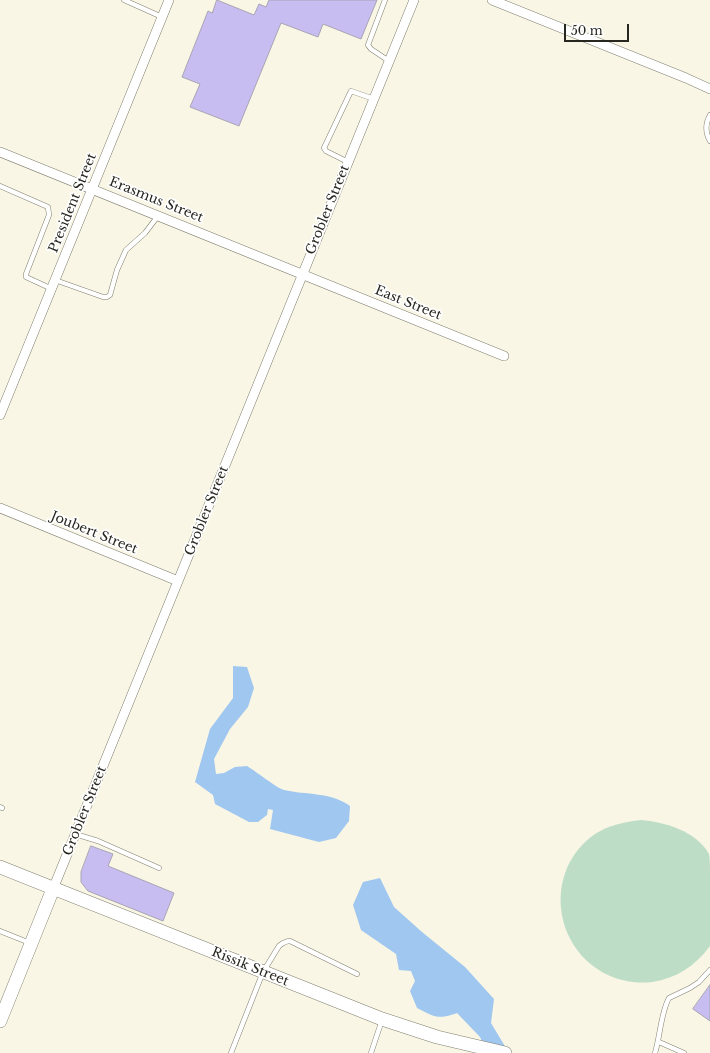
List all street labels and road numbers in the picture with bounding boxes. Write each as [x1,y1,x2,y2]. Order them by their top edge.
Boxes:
street label: President Street [46,151,100,255]
street label: Grobler Street [303,163,353,257]
street label: Erasmus Street [107,174,205,226]
street label: East Street [372,283,444,323]
street label: Grobler Street [182,464,232,558]
street label: Joubert Street [48,509,140,557]
street label: Grobler Street [60,764,110,858]
street label: Rissik Street [209,944,291,990]

